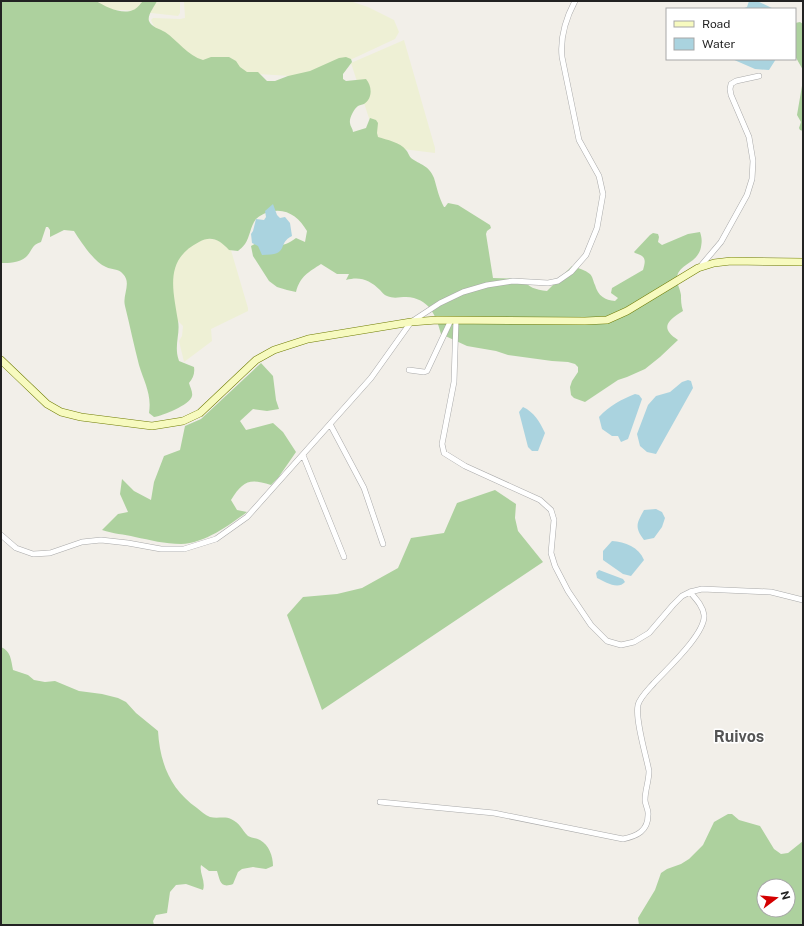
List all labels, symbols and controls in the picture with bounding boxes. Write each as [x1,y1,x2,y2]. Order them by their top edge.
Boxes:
legend [666,8,796,60]
text: Road [702,17,730,31]
text: Water [702,37,736,51]
district label: Ruivos [714,727,764,746]
north arrow [756,878,796,918]
text: N [779,889,793,901]

